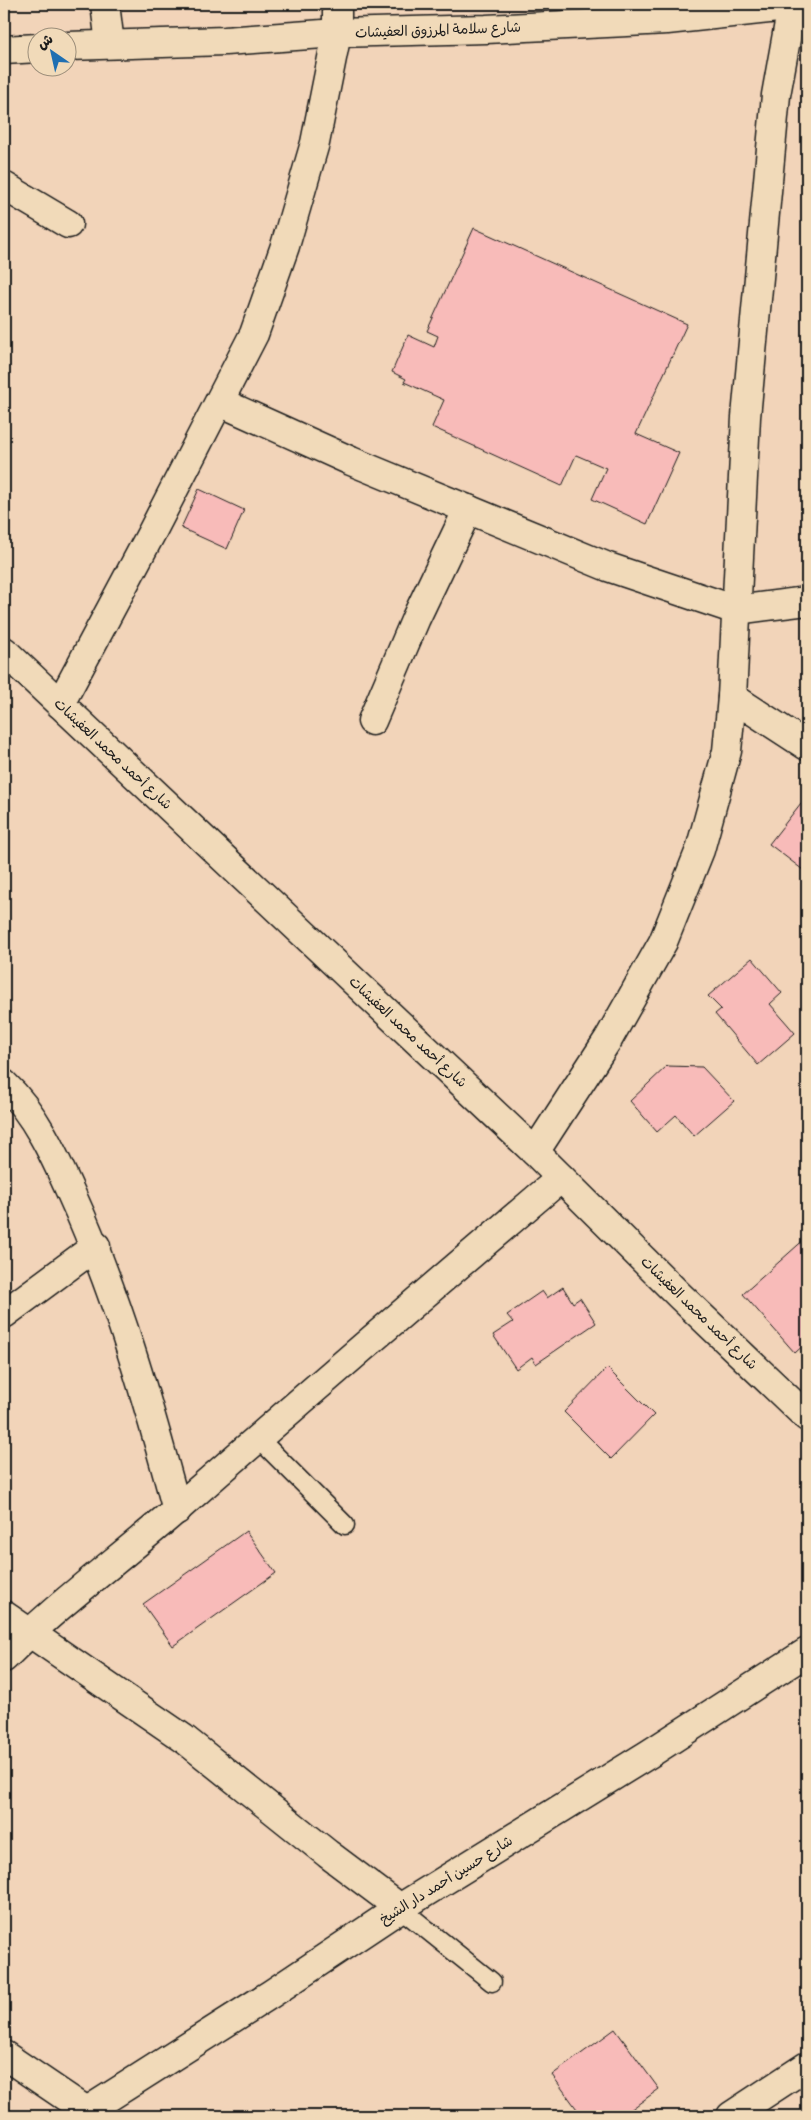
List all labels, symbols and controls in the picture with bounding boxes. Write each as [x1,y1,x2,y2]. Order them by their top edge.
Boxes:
street label: شارع سلامة المرزوق العفيشات [355,19,521,42]
north arrow [28,28,78,78]
text: ش [34,30,56,53]
street label: شارع أحمد محمد العفيشات [50,695,176,814]
street label: شارع أحمد محمد العفيشات [345,973,471,1092]
street label: شارع أحمد محمد العفيشات [637,1253,761,1374]
street label: شارع حسين أحمد دار الشيخ [376,1832,516,1929]

